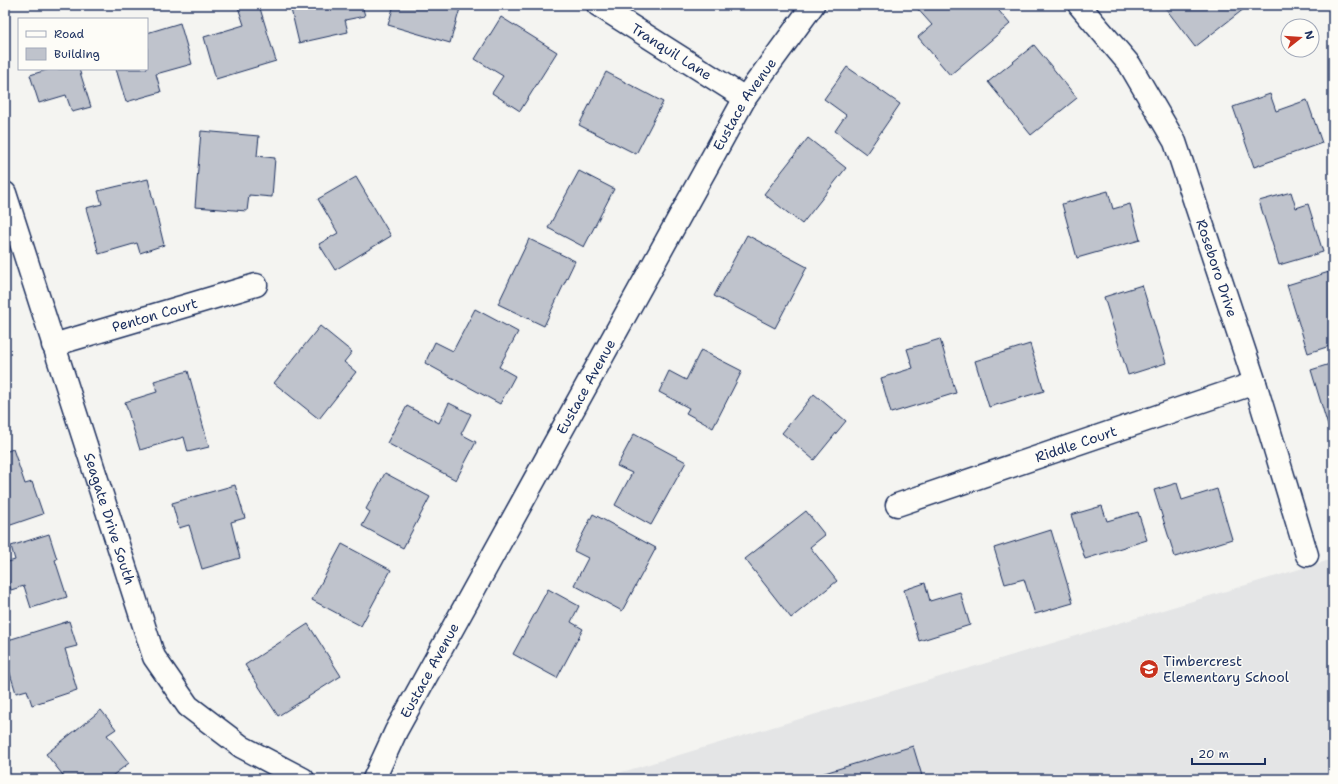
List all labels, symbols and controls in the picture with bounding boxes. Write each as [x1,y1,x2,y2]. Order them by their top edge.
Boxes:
legend [18,18,148,70]
north arrow [1280,18,1320,58]
street label: Tranquil Lane [628,19,715,84]
text: Road [54,26,85,42]
text: N [1301,29,1318,42]
text: Building [54,46,100,62]
street label: Eustace Avenue [709,54,780,154]
street label: Roseboro Drive [1192,217,1242,320]
street label: Penton Court [110,294,200,336]
street label: Eustace Avenue [552,336,619,437]
street label: Riddle Court [1033,422,1119,466]
street label: Seagate Drive South [80,450,139,587]
street label: Eustace Avenue [396,620,463,721]
place label: Timbercrest Elementary School [1163,652,1290,686]
school or university icon: Timbercrest Elementary School [1138,658,1160,680]
scale bar [1192,740,1265,766]
text: 20 m [1198,746,1229,762]

